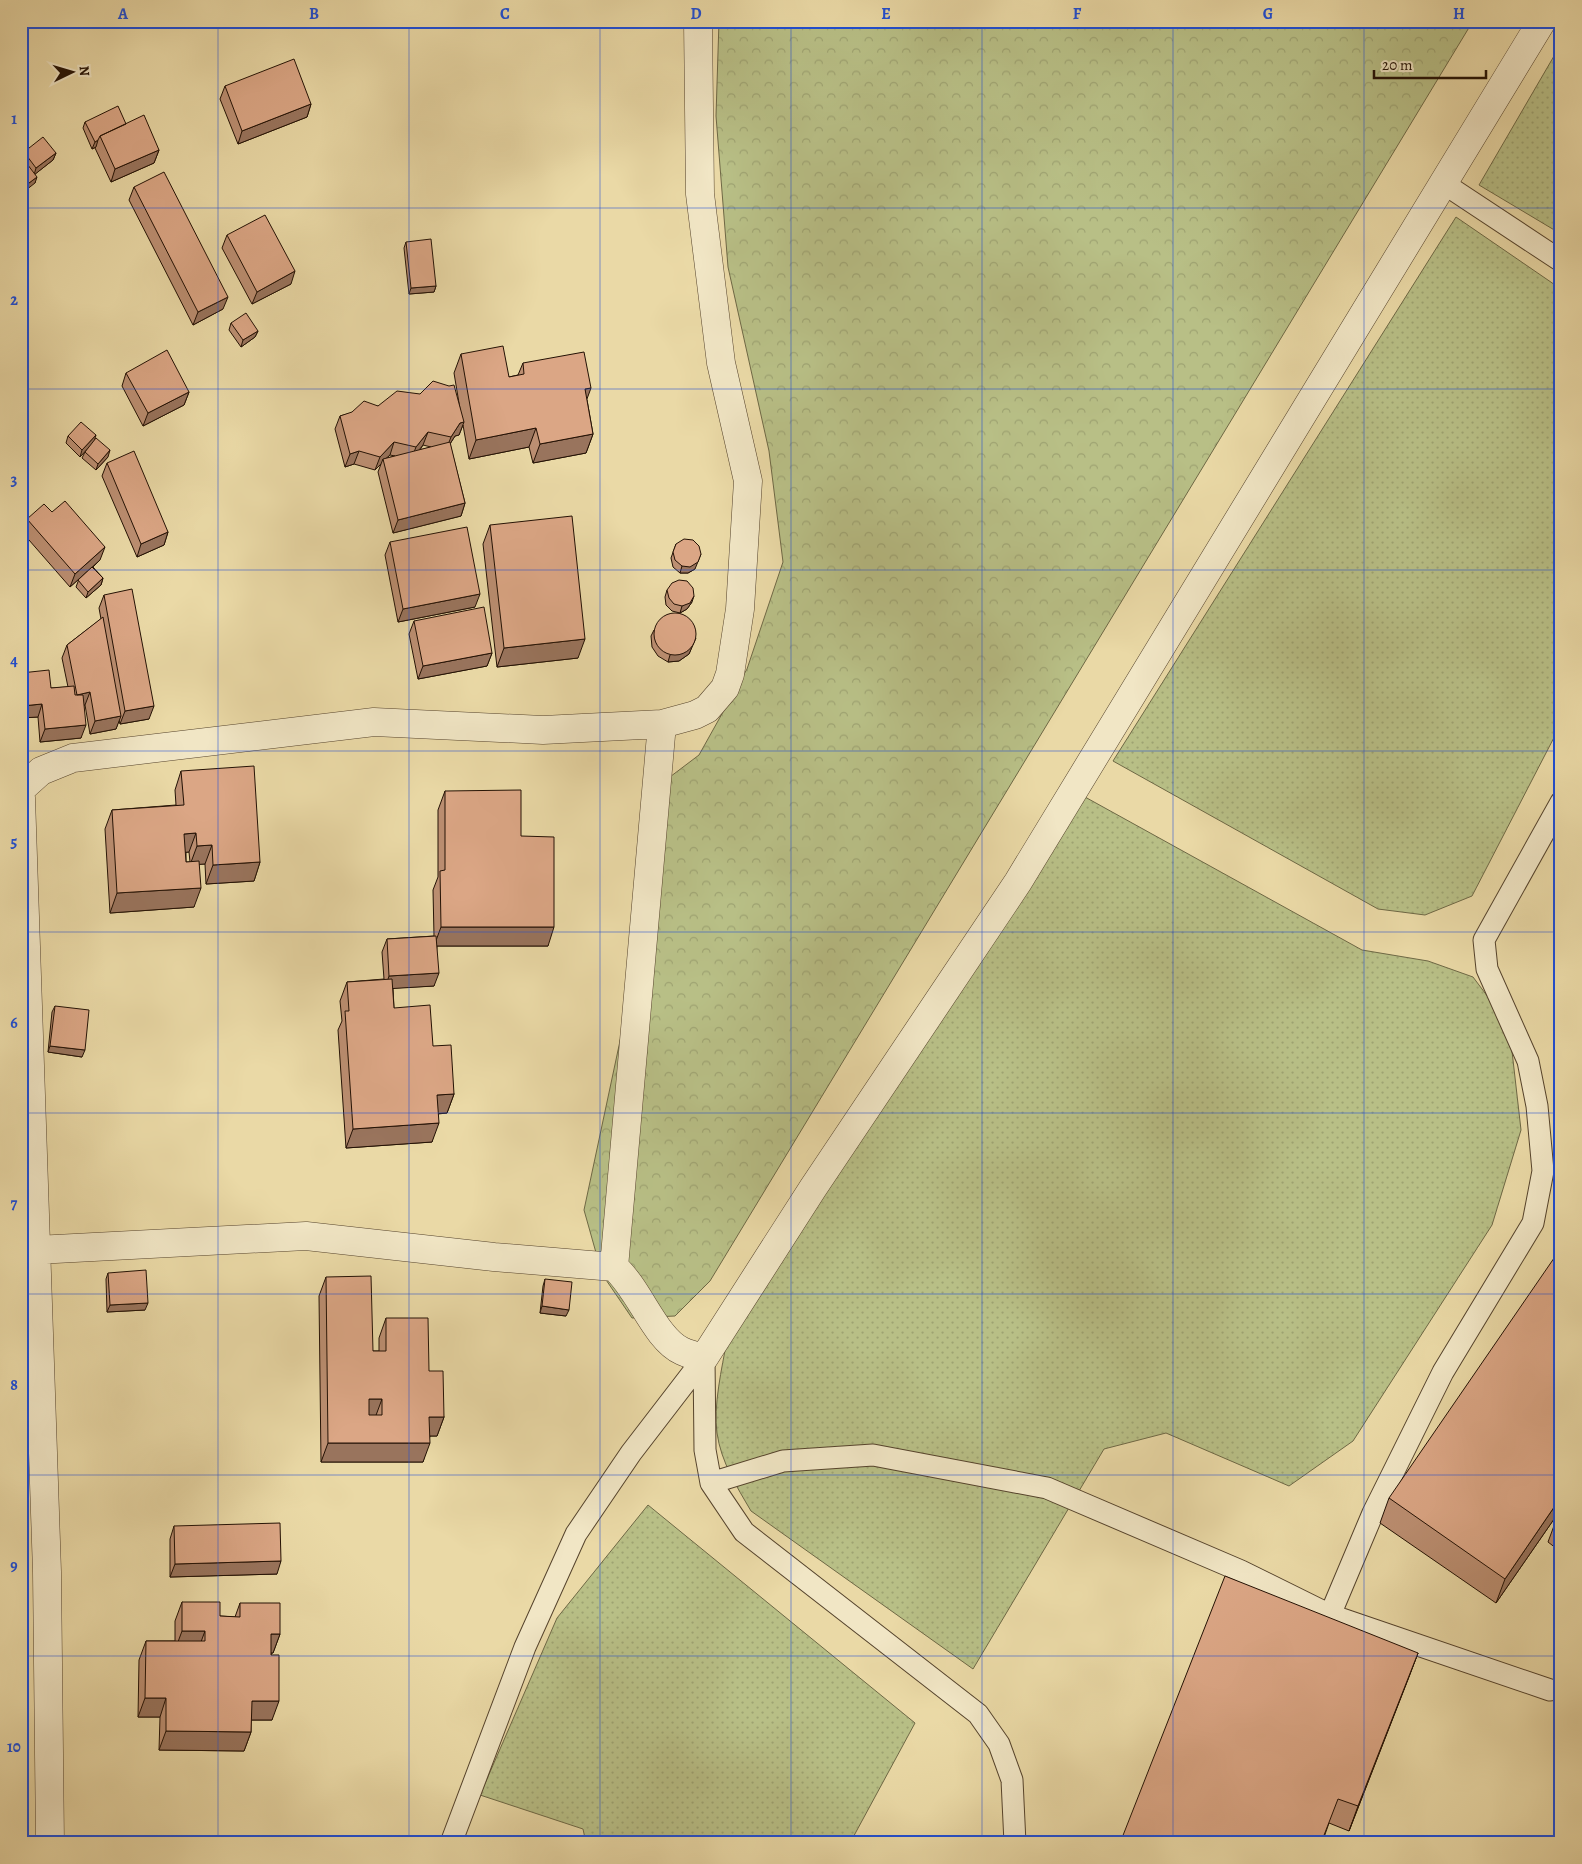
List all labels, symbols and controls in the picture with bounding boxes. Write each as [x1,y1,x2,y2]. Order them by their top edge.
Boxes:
text: A [117,3,129,25]
text: B [309,3,319,25]
text: C [500,3,510,25]
text: D [690,3,702,25]
text: E [881,3,891,25]
text: F [1073,3,1082,25]
text: G [1263,3,1273,25]
text: H [1453,3,1465,25]
north arrow [48,48,98,98]
scale bar [1374,48,1487,80]
text: 20 m [1382,55,1413,75]
text: N [75,65,94,77]
text: 1 [11,108,17,130]
text: 2 [10,289,18,311]
text: 3 [11,469,18,491]
text: 4 [10,650,18,672]
text: 5 [11,831,18,853]
text: 6 [10,1012,18,1034]
text: 7 [11,1193,18,1215]
text: 8 [10,1374,18,1396]
text: 9 [10,1555,18,1577]
text: 10 [7,1736,21,1758]

